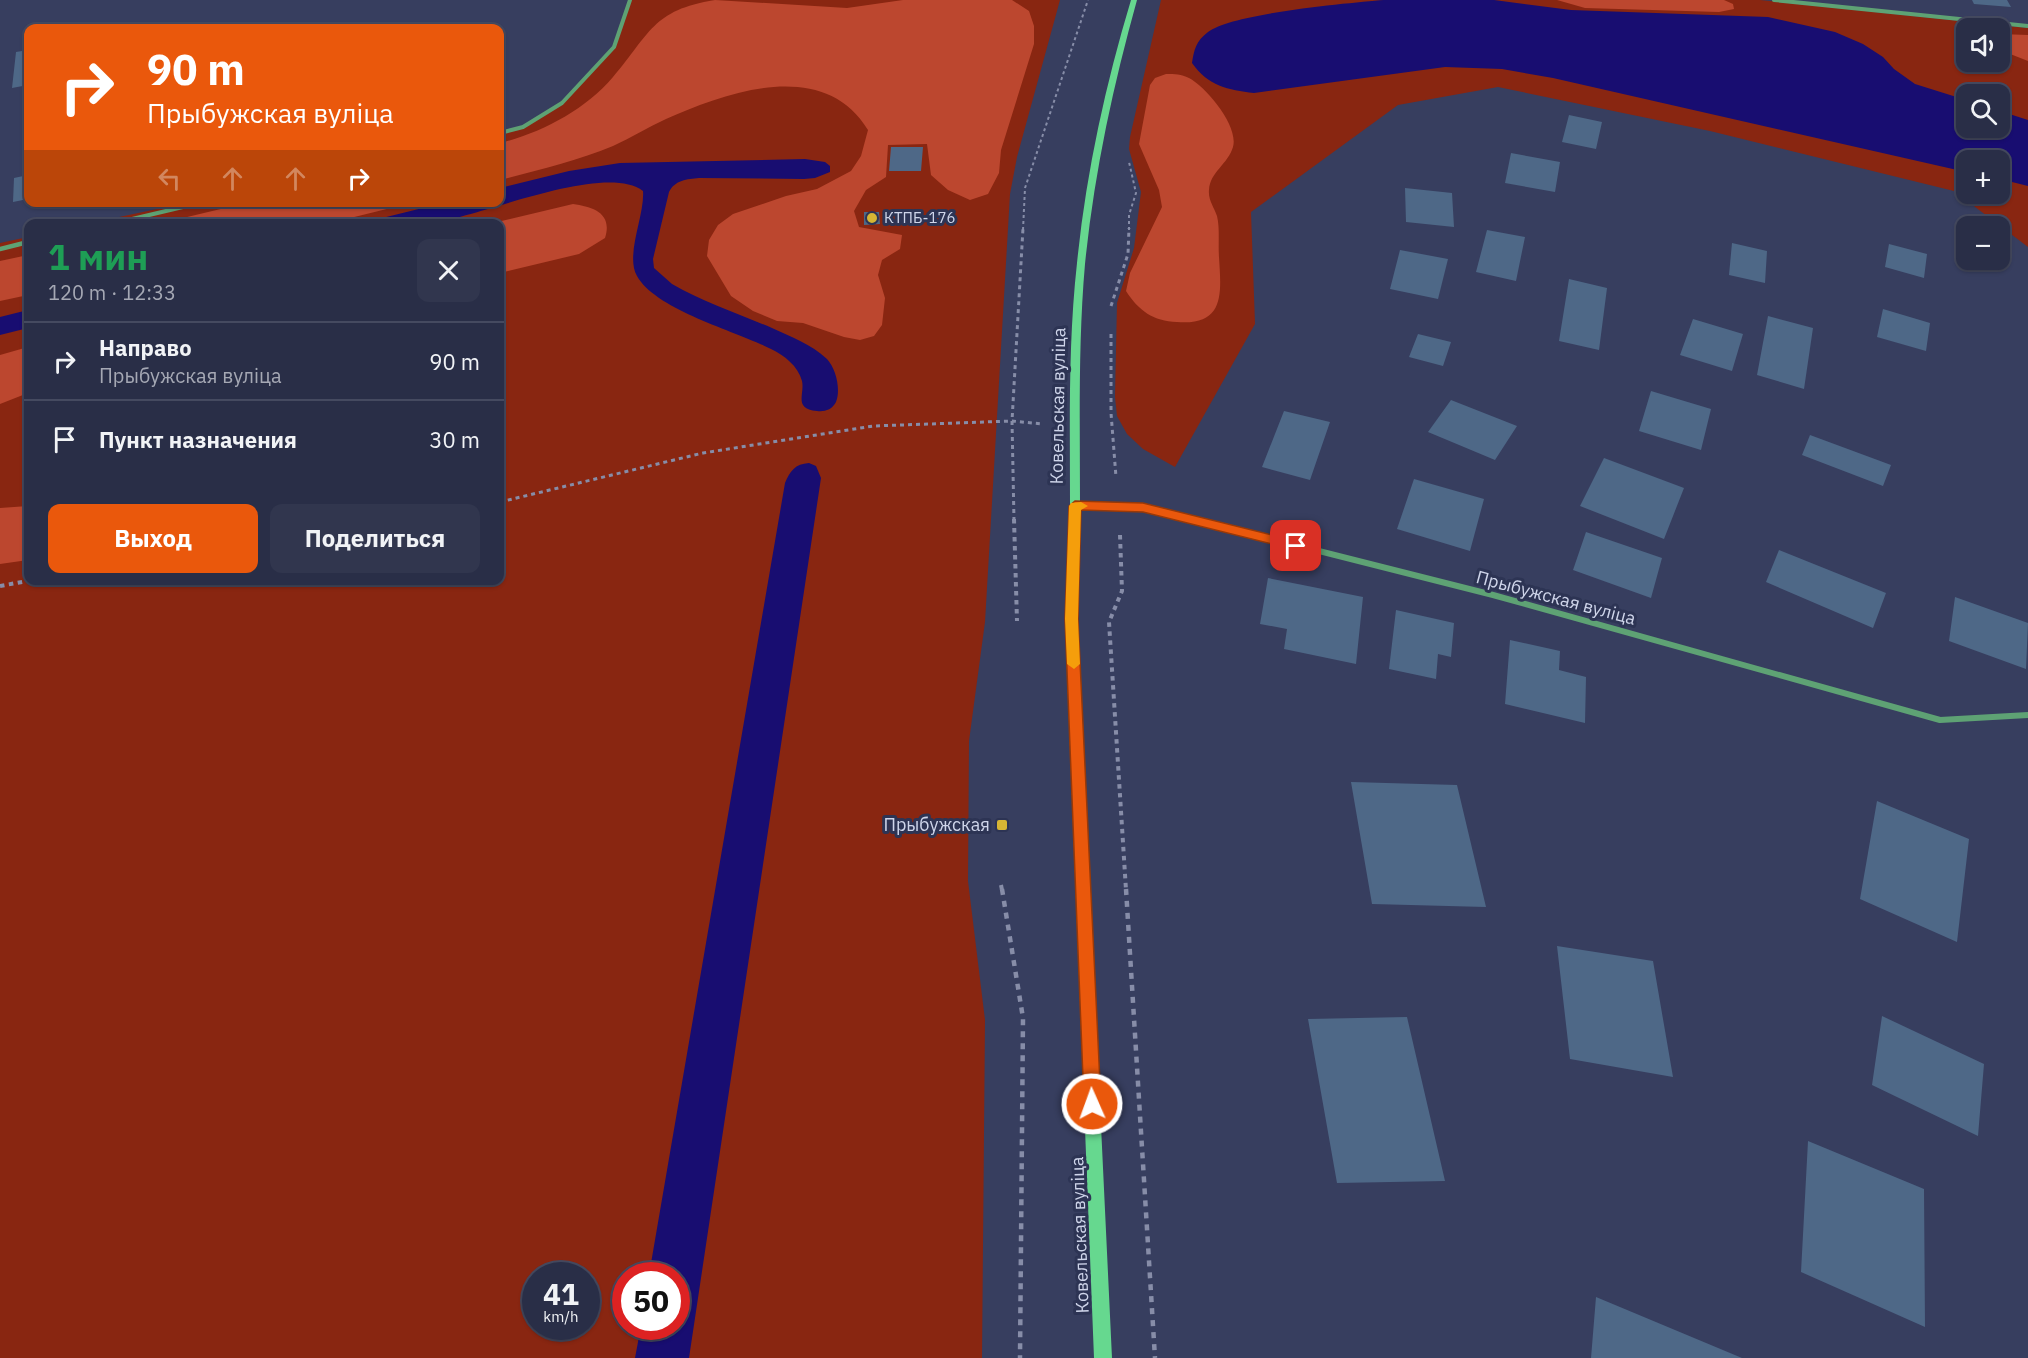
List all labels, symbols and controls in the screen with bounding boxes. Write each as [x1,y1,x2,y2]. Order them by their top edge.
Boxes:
map controls [1956,18,2010,270]
button: sound [1956,18,2010,72]
text: 90 m [147,42,245,97]
icon: right [48,48,126,126]
button: search [1956,84,2010,138]
text: Прыбужская вуліца [147,95,394,130]
button: + [1956,150,2010,204]
icon: left [153,162,186,195]
icon: ahead [216,162,249,195]
icon: ahead [279,162,312,195]
icon: right [342,162,375,195]
place label: КТПБ-176 [884,208,955,227]
marker: КТПБ-176 [865,211,879,225]
button: − [1956,216,2010,270]
text: 1 мин [48,233,148,280]
button: close [417,239,480,302]
text: 120 m · 12:33 [48,279,176,306]
street label: Ковельская вуліца [1045,327,1070,485]
text: Направо [99,333,192,362]
icon: right [48,345,81,378]
text: 90 m [429,347,480,376]
text: Прыбужская вуліца [99,362,282,389]
icon: arrive [48,423,81,456]
text: Пункт назначения [99,425,297,454]
text: 30 m [429,425,480,454]
button: Выход [48,504,258,573]
button: Поделиться [270,504,480,573]
pin [1270,520,1321,571]
icon: arrive [1279,529,1312,562]
street label: Прыбужская вуліца [1474,565,1639,630]
place label: Прыбужская [883,813,990,836]
marker: Прыбужская [995,818,1009,832]
position arrow [1060,1072,1124,1136]
street label: Ковельская вуліца [1065,1156,1094,1314]
speed limit sign: 50 [612,1262,690,1340]
text: 41 [543,1274,579,1313]
text: km/h [543,1307,579,1326]

